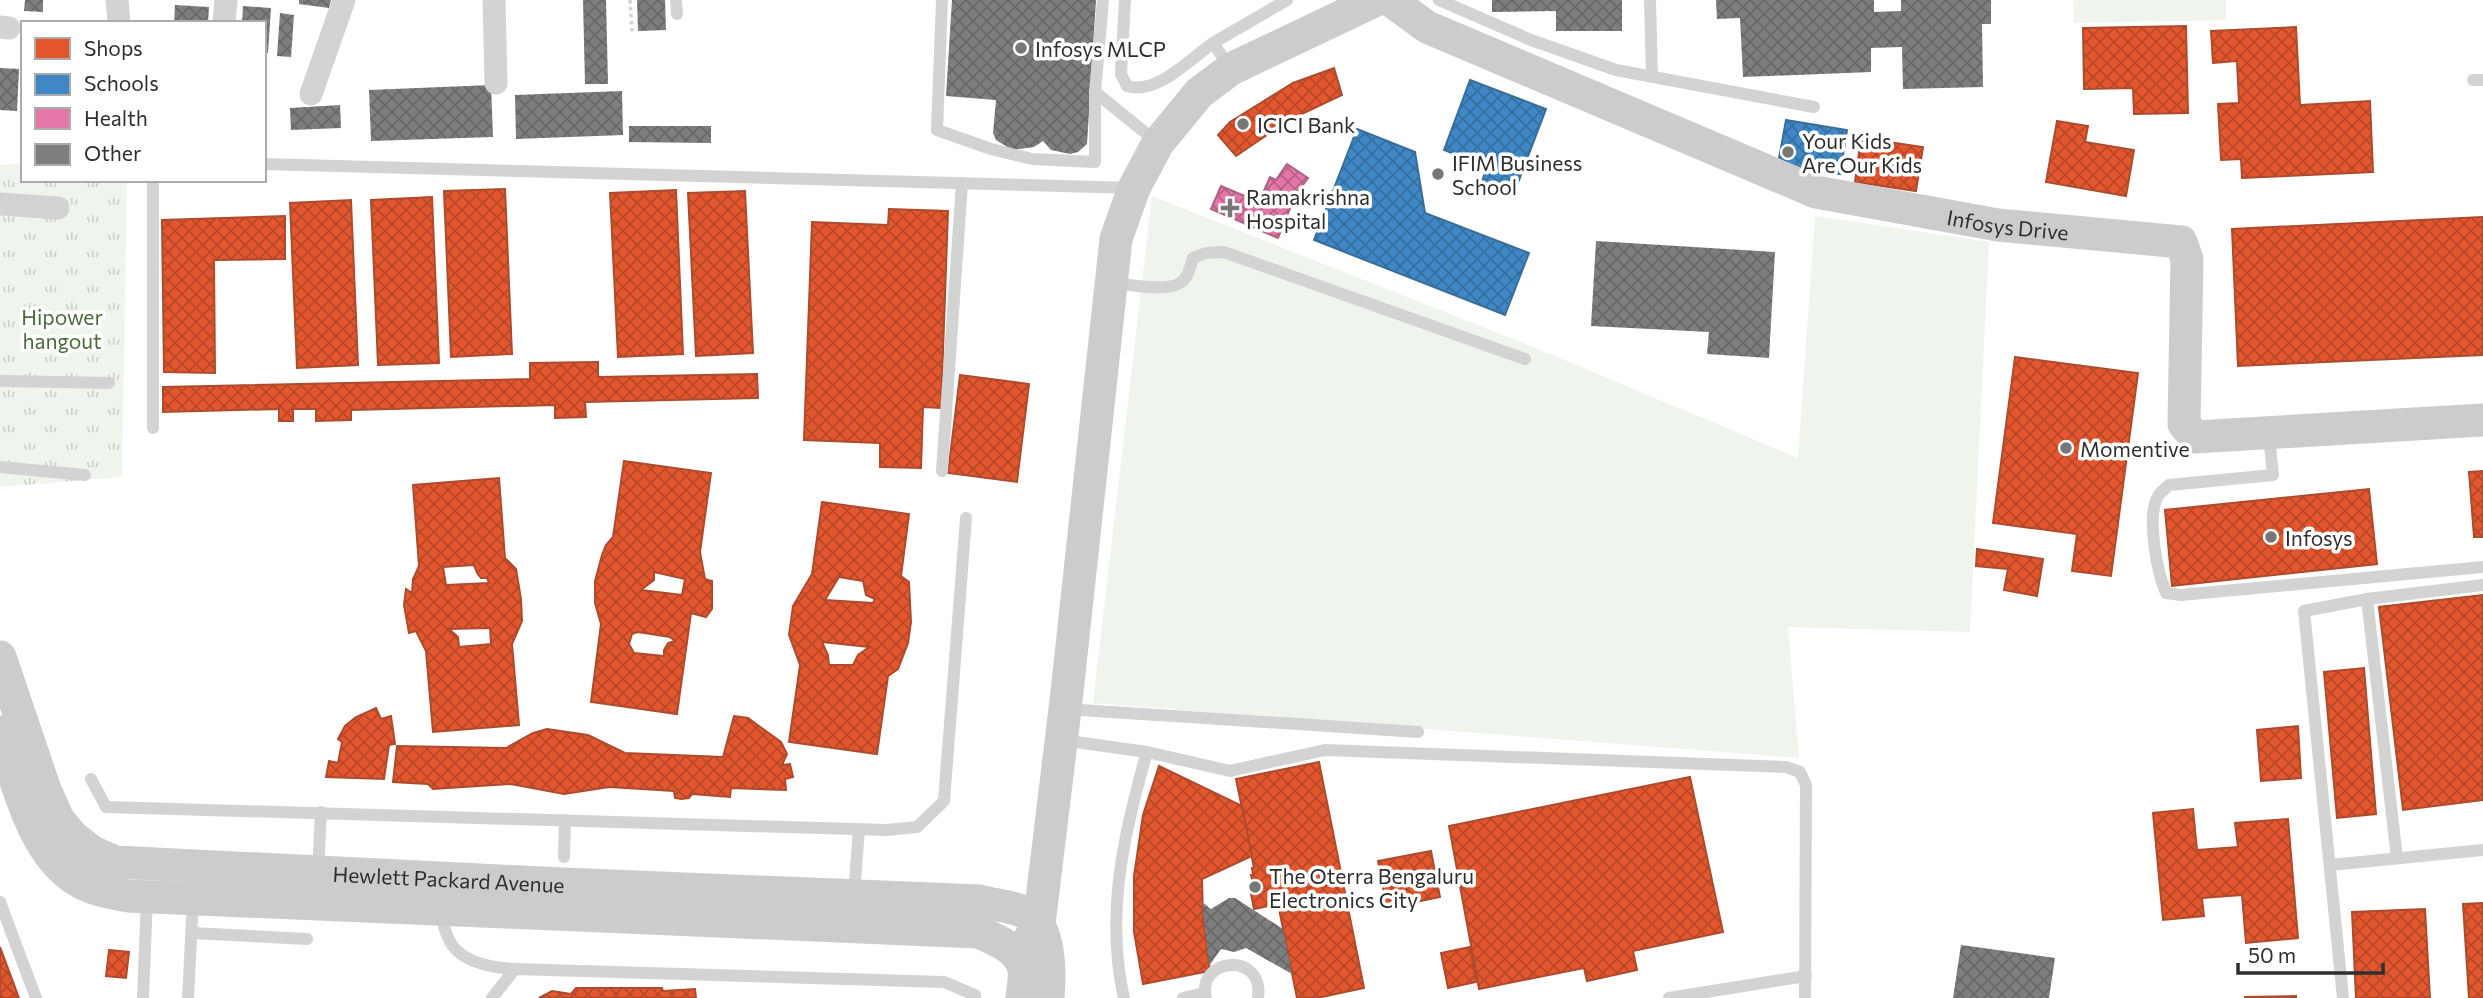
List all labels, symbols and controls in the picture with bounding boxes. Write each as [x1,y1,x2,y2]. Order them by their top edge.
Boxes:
legend [21,21,266,182]
text: Shops [84,35,143,60]
place label: Infosys MLCP [1035,36,1166,61]
marker: Infosys MLCP [1013,40,1029,56]
text: Schools [84,70,159,95]
text: Health [84,105,148,130]
place label: ICICI Bank [1257,112,1355,137]
marker: ICICI Bank [1235,116,1251,132]
place label: Your Kids Are Our Kids [1802,128,1922,177]
text: Other [84,140,141,165]
marker: Your Kids Are Our Kids [1780,144,1796,160]
place label: IFIM Business School [1452,150,1582,199]
marker: IFIM Business School [1430,166,1446,182]
place label: Ramakrishna Hospital [1246,184,1370,233]
marker: Ramakrishna Hospital [1220,198,1240,218]
street label: Infosys Drive [1945,203,2070,244]
park label: Hipower hangout [21,304,103,353]
place label: Momentive [2080,436,2190,461]
marker: Momentive [2058,440,2074,456]
place label: Infosys [2285,525,2353,550]
marker: Infosys [2263,529,2279,545]
street label: Hewlett Packard Avenue [332,860,565,897]
place label: The Oterra Bengaluru Electronics City [1269,863,1474,912]
marker: The Oterra Bengaluru Electronics City [1247,879,1263,895]
scale bar [2238,932,2383,976]
text: 50 m [2248,942,2296,967]

